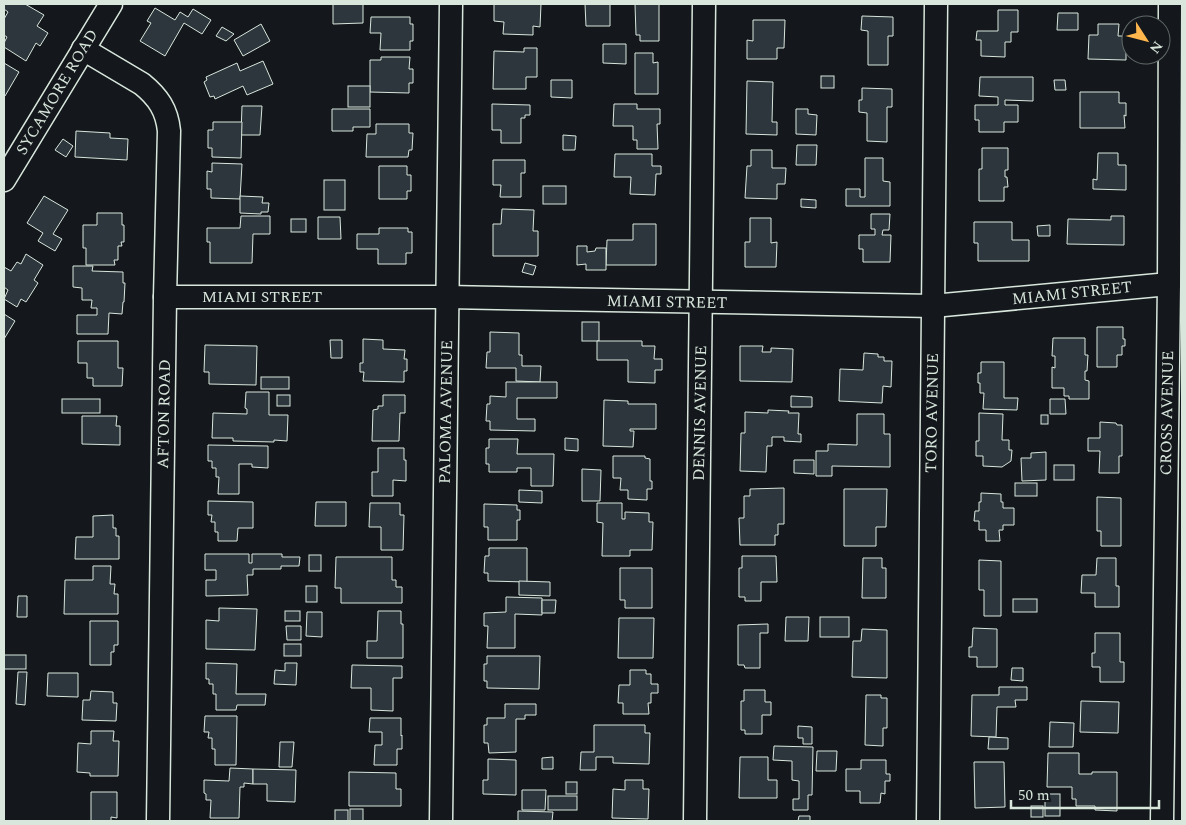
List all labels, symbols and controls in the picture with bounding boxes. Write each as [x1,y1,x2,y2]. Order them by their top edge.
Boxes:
north arrow [1121,15,1171,65]
street label: SYCAMORE ROAD [10,24,104,160]
text: N [1144,37,1168,58]
street label: MIAMI STREET [1011,275,1133,311]
street label: MIAMI STREET [202,285,323,309]
street label: MIAMI STREET [606,289,728,315]
street label: PALOMA AVENUE [433,340,459,484]
street label: DENNIS AVENUE [687,345,713,481]
street label: CROSS AVENUE [1154,350,1180,476]
street label: TORO AVENUE [919,353,945,473]
street label: AFTON ROAD [151,359,177,469]
scale bar [1011,778,1158,810]
text: 50 m [1018,784,1050,807]

